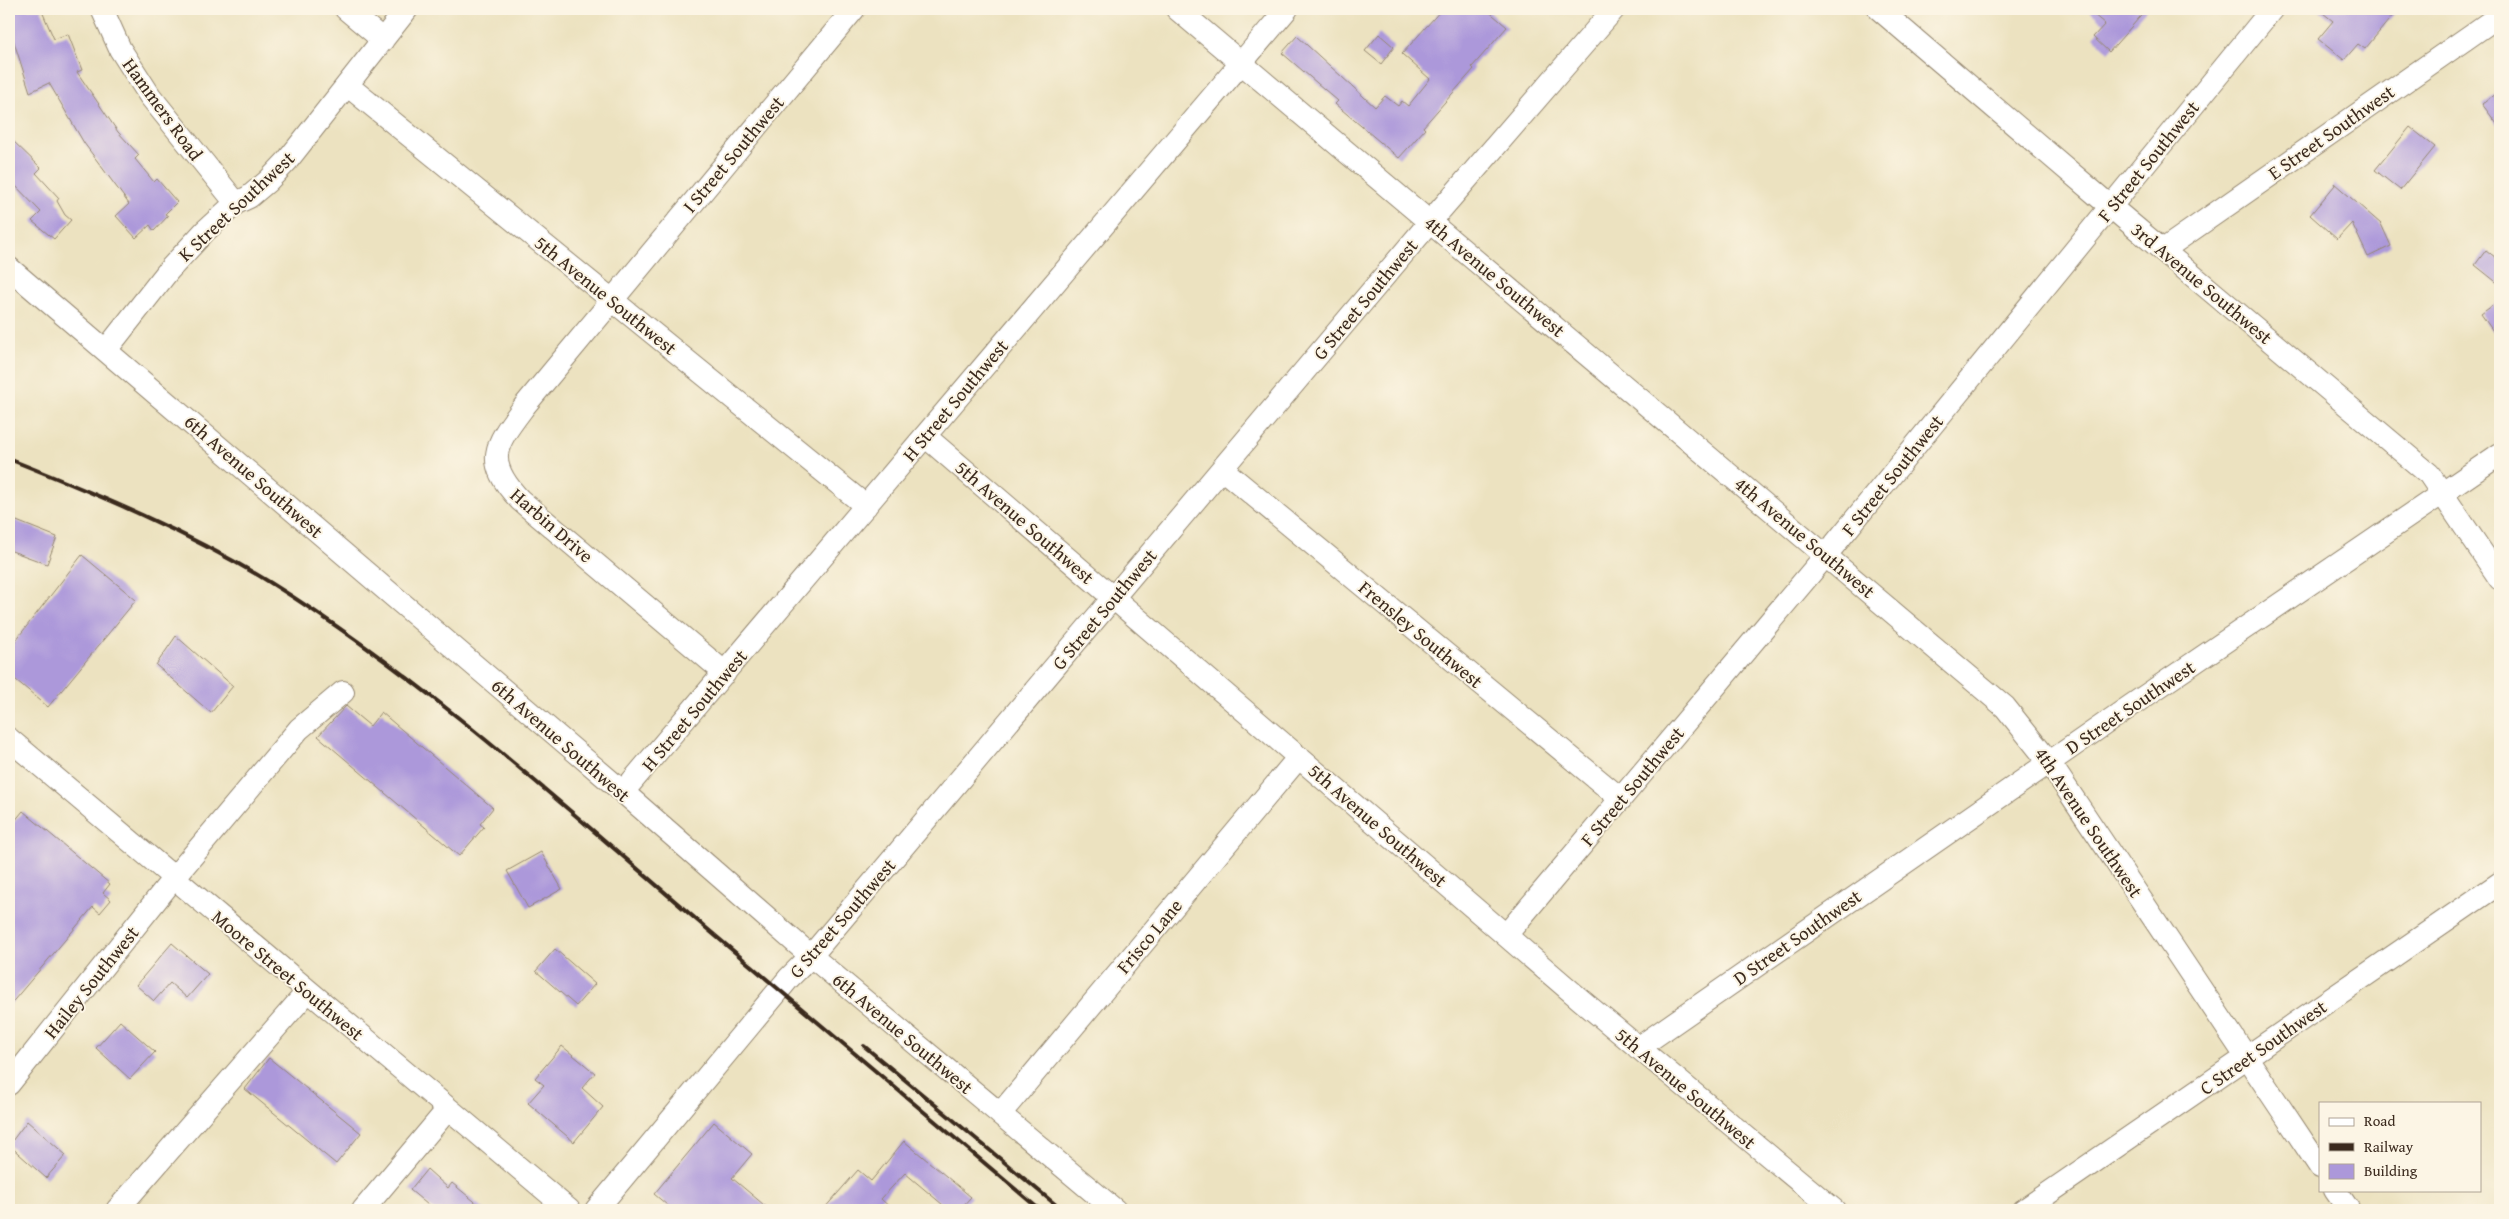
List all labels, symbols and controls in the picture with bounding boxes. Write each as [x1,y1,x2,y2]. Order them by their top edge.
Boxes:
street label: Hammers Road [116,52,210,167]
street label: E Street Southwest [2262,78,2400,186]
street label: I Street Southwest [676,89,791,219]
street label: F Street Southwest [2090,94,2206,228]
street label: K Street Southwest [171,144,301,268]
street label: 4th Avenue Southwest [1419,209,1572,344]
street label: 3rd Avenue Southwest [2125,216,2279,351]
street label: 5th Avenue Southwest [529,229,683,361]
street label: G Street Southwest [1306,232,1424,366]
street label: H Street Southwest [895,333,1015,467]
street label: 6th Avenue Southwest [178,408,330,545]
street label: F Street Southwest [1834,408,1950,542]
street label: 5th Avenue Southwest [949,454,1101,591]
street label: 4th Avenue Southwest [1729,470,1882,605]
street label: Harbin Drive [504,481,600,569]
street label: G Street Southwest [1045,542,1163,676]
street label: Frensley Southwest [1353,574,1489,695]
street label: H Street Southwest [634,643,754,777]
street label: D Street Southwest [2060,653,2201,761]
street label: 6th Avenue Southwest [485,672,637,809]
street label: F Street Southwest [1574,720,1691,852]
street label: 4th Avenue Southwest [2028,741,2150,903]
street label: 5th Avenue Southwest [1302,757,1454,894]
street label: G Street Southwest [782,852,902,984]
street label: D Street Southwest [1727,882,1867,992]
street label: Frisco Lane [1109,892,1189,980]
street label: Moore Street Southwest [206,903,370,1047]
street label: Hailey Southwest [37,919,145,1044]
street label: 6th Avenue Southwest [827,966,980,1101]
street label: C Street Southwest [2194,992,2333,1101]
street label: 5th Avenue Southwest [1610,1021,1763,1156]
legend [2319,1102,2482,1192]
text: Road [2364,1110,2395,1131]
text: Railway [2364,1136,2414,1157]
text: Building [2364,1160,2418,1181]

